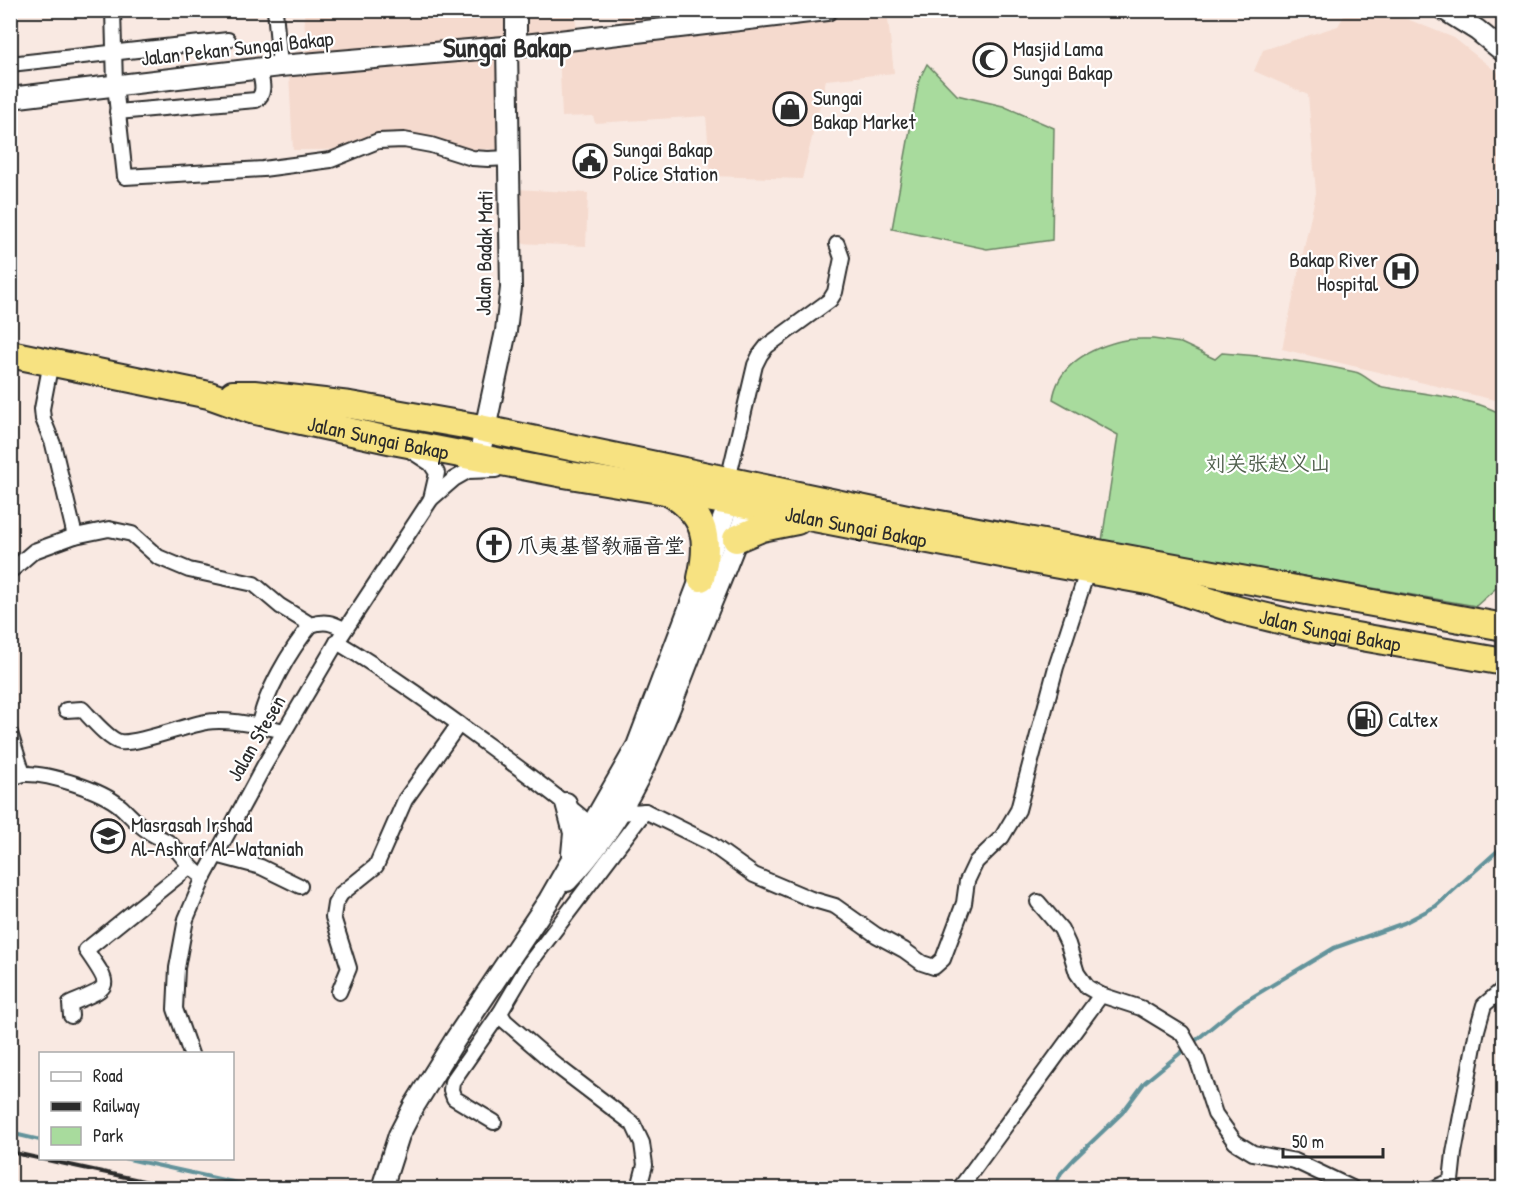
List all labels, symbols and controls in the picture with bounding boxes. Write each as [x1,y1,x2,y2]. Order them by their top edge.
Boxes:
street label: Jalan Pekan Sungai Bakap [139,23,335,73]
district label: Sungai Bakap [443,29,571,67]
place label: Masjid Lama Sungai Bakap [1013,34,1112,87]
mosque icon: Masjid Lama Sungai Bakap [972,42,1008,78]
place label: Sungai Bakap Market [813,83,917,136]
shop icon: Sungai Bakap Market [772,91,808,127]
place label: Sungai Bakap Police Station [613,135,718,188]
public building icon: Sungai Bakap Police Station [572,143,608,179]
street label: Jalan Badak Mati [468,190,500,316]
place label: Bakap River Hospital [1289,245,1378,298]
hospital icon: Bakap River Hospital [1383,253,1419,289]
street label: Jalan Sungai Bakap [305,408,451,466]
park label: 刘关张赵义山 [1205,449,1331,478]
street label: Jalan Sungai Bakap [783,498,929,554]
church icon: 爪夷基督教福音堂 [476,527,512,563]
place label: 爪夷基督教福音堂 [517,531,685,560]
street label: Jalan Sungai Bakap [1256,601,1403,658]
street label: Jalan Stesen [220,689,292,787]
fuel station icon: Caltex [1347,701,1383,737]
place label: Caltex [1388,705,1438,734]
place label: Masrasah Irshad Al-Ashraf Al-Wataniah [131,810,304,863]
school or university icon: Masrasah Irshad Al-Ashraf Al-Wataniah [90,818,126,854]
legend [39,1052,234,1160]
text: Road [93,1063,123,1088]
text: Railway [93,1093,140,1118]
scale bar [1283,1121,1384,1159]
text: Park [93,1123,124,1148]
text: 50 m [1292,1129,1324,1154]

